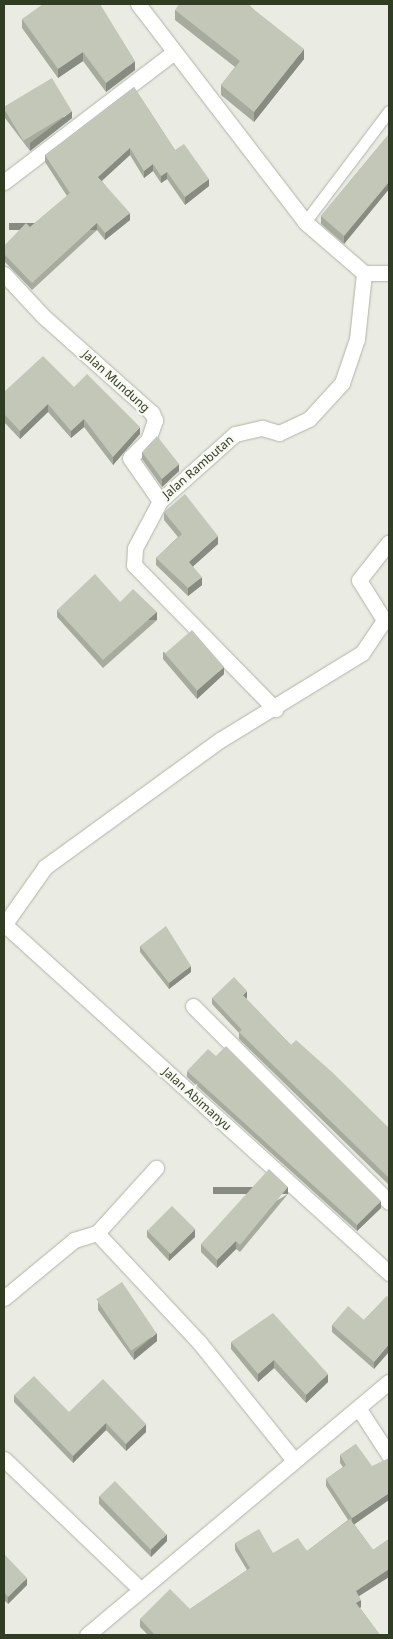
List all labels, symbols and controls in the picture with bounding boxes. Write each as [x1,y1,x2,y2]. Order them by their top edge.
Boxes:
street label: Jalan Mundung [79,347,153,415]
street label: Jalan Rambutan [160,432,236,502]
street label: Jalan Abimanyu [160,1064,234,1134]

